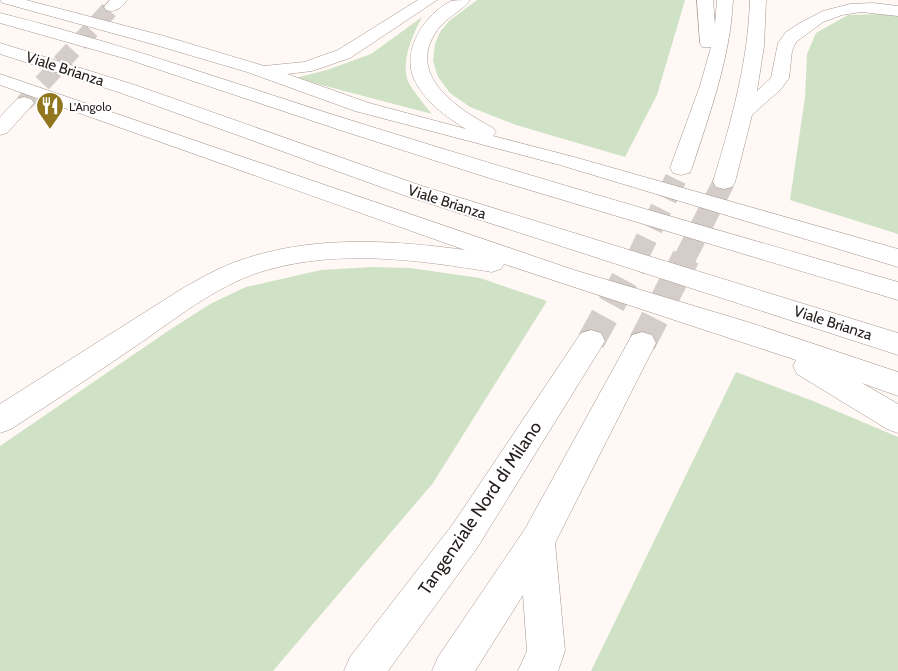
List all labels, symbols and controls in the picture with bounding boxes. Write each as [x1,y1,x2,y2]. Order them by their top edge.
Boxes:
street label: Viale Brianza [24,48,107,90]
restaurant icon: L'Angolo [35,91,65,130]
place label: L'Angolo [69,99,112,114]
street label: Viale Brianza [406,181,489,223]
street label: Viale Brianza [792,302,875,344]
street label: Tangenziale Nord di Milano [414,417,546,599]

